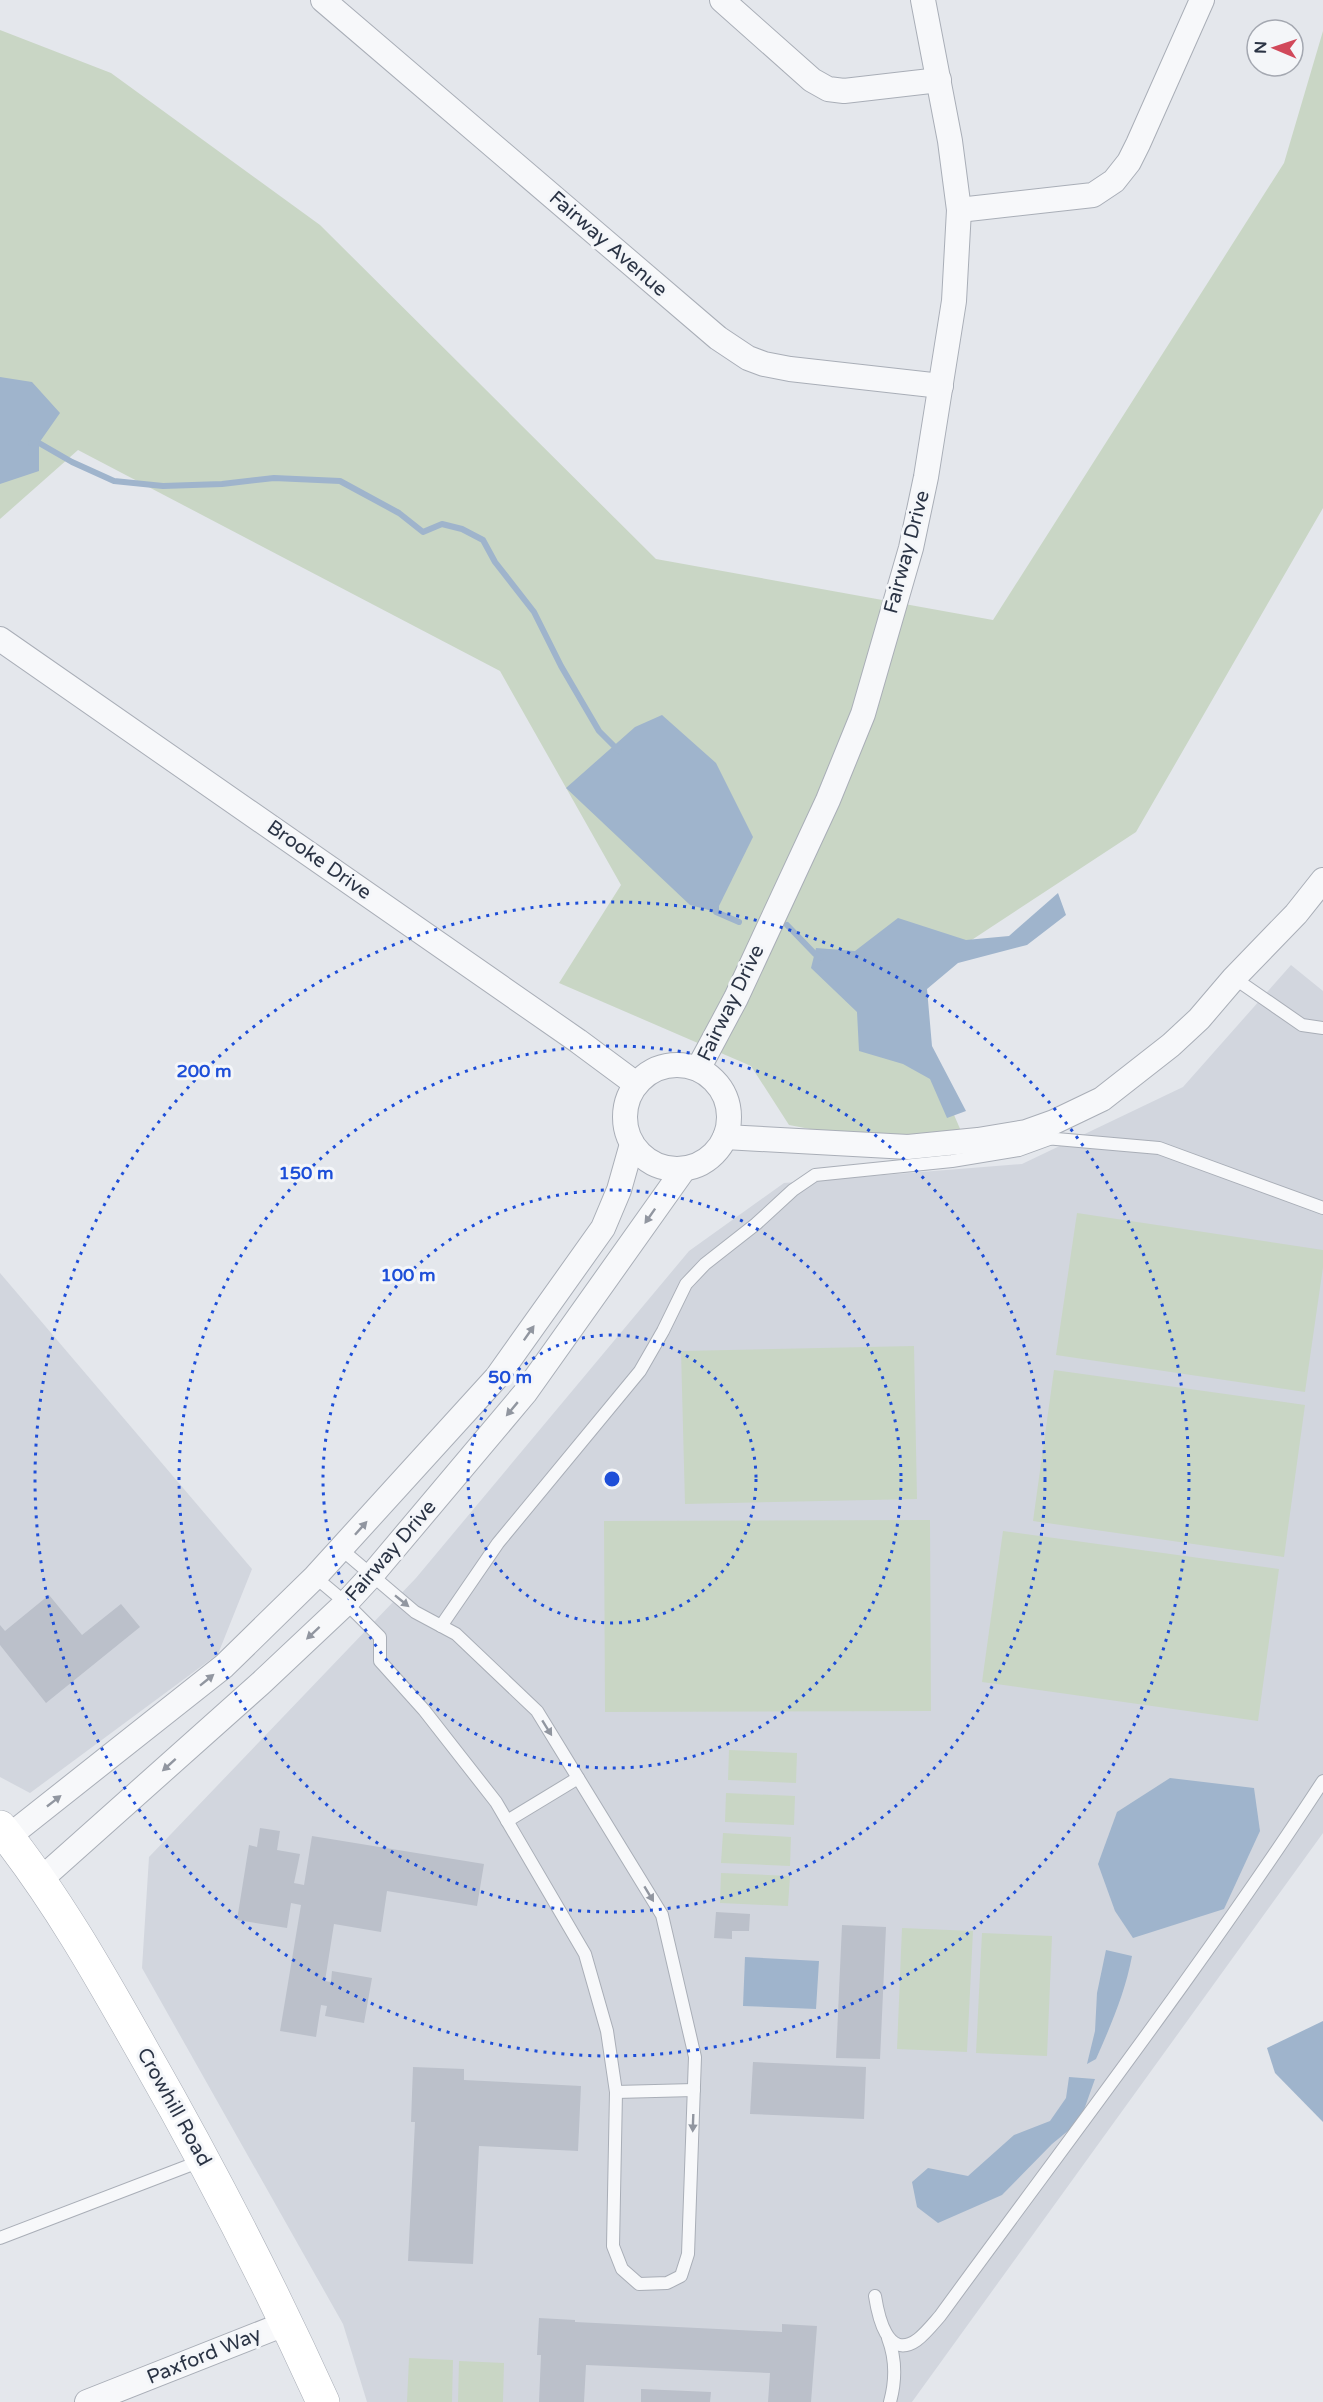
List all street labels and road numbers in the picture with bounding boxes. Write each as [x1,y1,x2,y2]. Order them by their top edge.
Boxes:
street label: Fairway Avenue [544,186,672,302]
street label: Fairway Drive [879,488,935,616]
street label: Brooke Drive [262,815,376,905]
street label: Fairway Drive [692,941,770,1065]
street label: Fairway Drive [340,1495,442,1607]
street label: Crowhill Road [132,2044,216,2170]
street label: Paxford Way [143,2322,265,2390]

